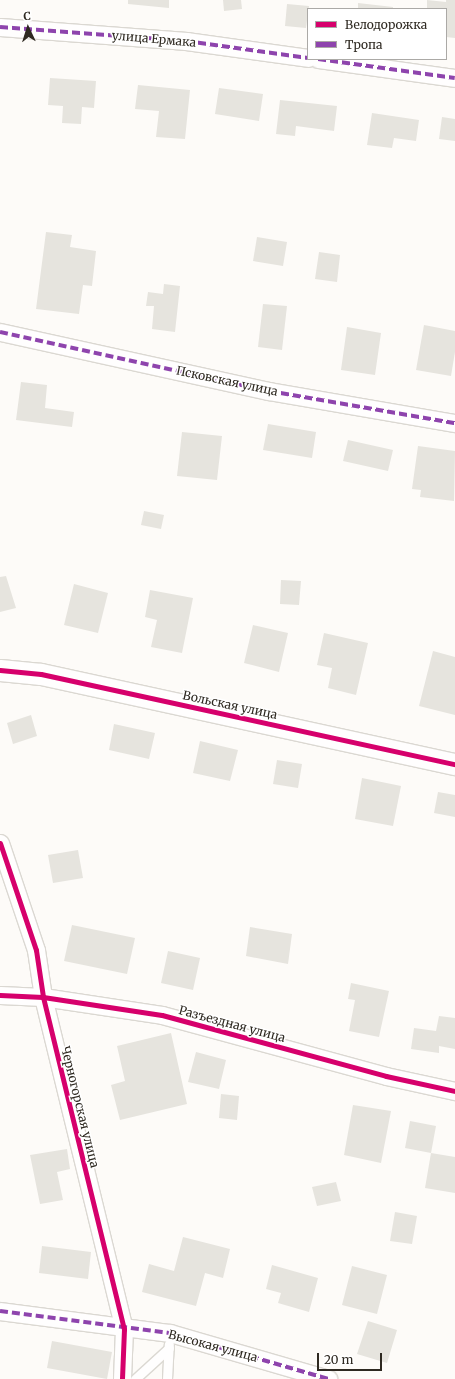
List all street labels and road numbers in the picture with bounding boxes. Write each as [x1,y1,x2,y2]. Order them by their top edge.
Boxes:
street label: улица Ермака [111,28,197,50]
street label: Псковская улица [175,363,279,399]
street label: Вольская улица [181,688,279,722]
street label: Разъездная улица [177,1003,287,1045]
street label: Черногорская улица [58,1045,102,1169]
street label: Высокая улица [167,1327,259,1365]

